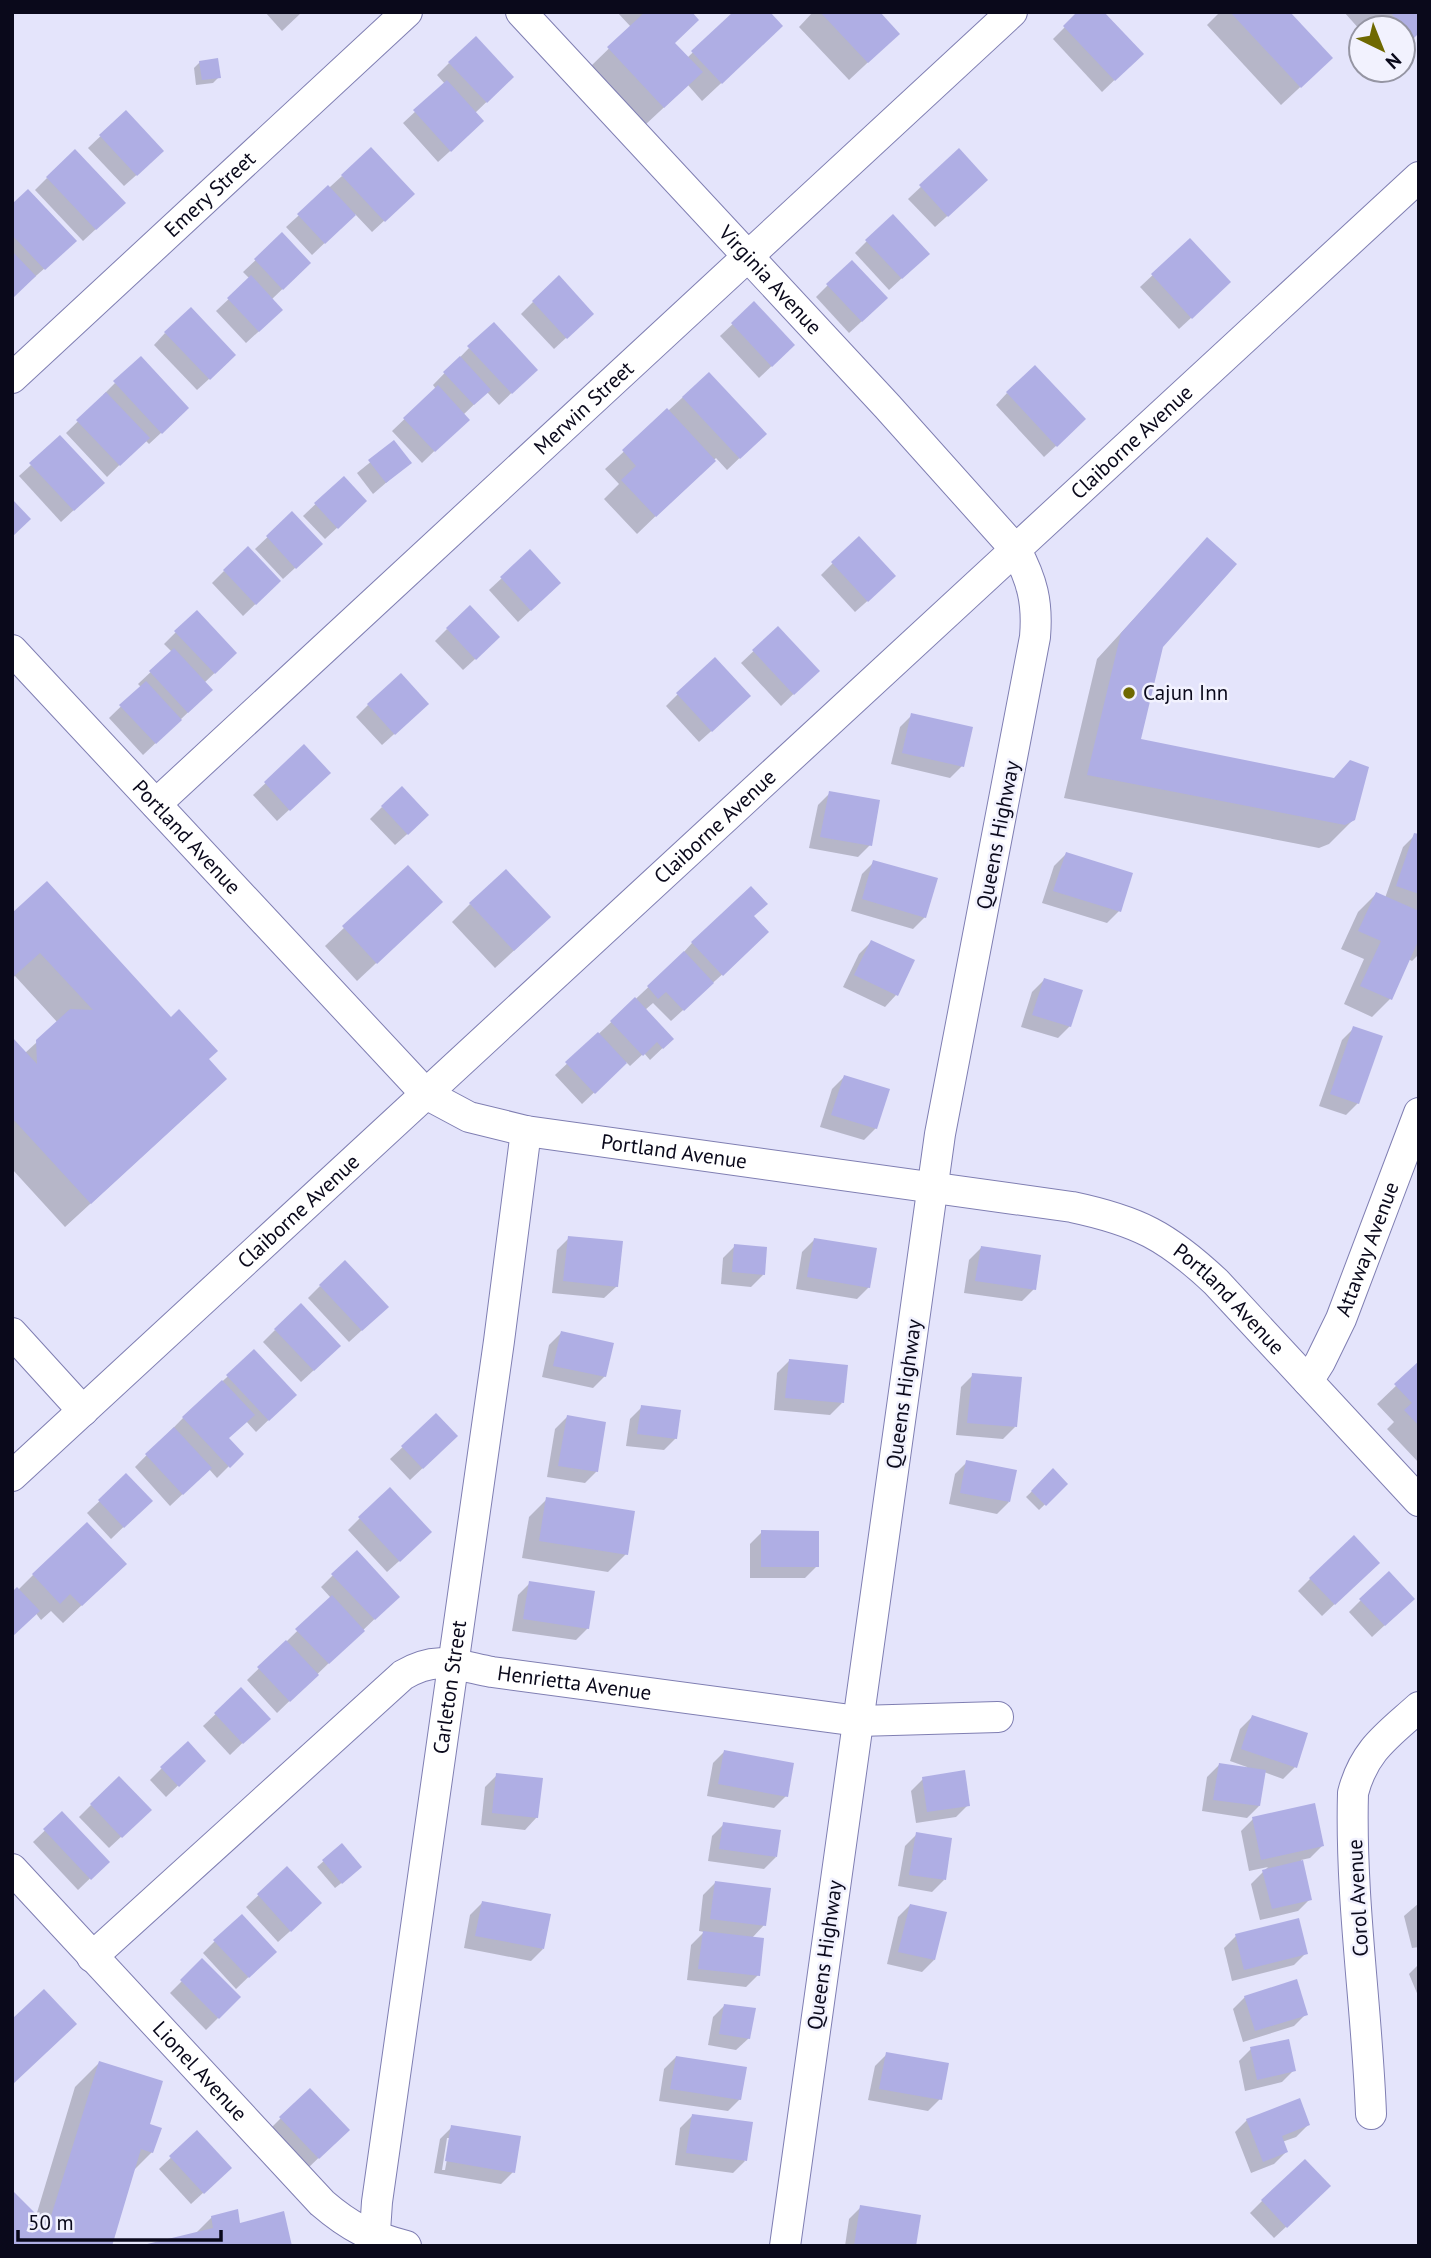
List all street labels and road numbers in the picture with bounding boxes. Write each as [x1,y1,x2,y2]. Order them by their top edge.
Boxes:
street label: Emery Street [159,145,261,243]
street label: Virginia Avenue [712,219,828,340]
street label: Merwin Street [528,355,639,460]
street label: Claiborne Avenue [1065,379,1198,505]
street label: Queens Highway [970,758,1025,912]
street label: Claiborne Avenue [648,763,782,890]
street label: Portland Avenue [127,774,247,900]
street label: Portland Avenue [599,1128,749,1175]
street label: Claiborne Avenue [231,1148,365,1274]
street label: Attaway Avenue [1329,1178,1405,1320]
street label: Portland Avenue [1168,1237,1291,1360]
street label: Queens Highway [880,1317,927,1471]
street label: Carleton Street [427,1618,472,1756]
street label: Henrietta Avenue [496,1659,653,1706]
street label: Corol Avenue [1341,1839,1374,1957]
street label: Queens Highway [801,1878,848,2032]
street label: Lionel Avenue [147,2015,253,2127]

